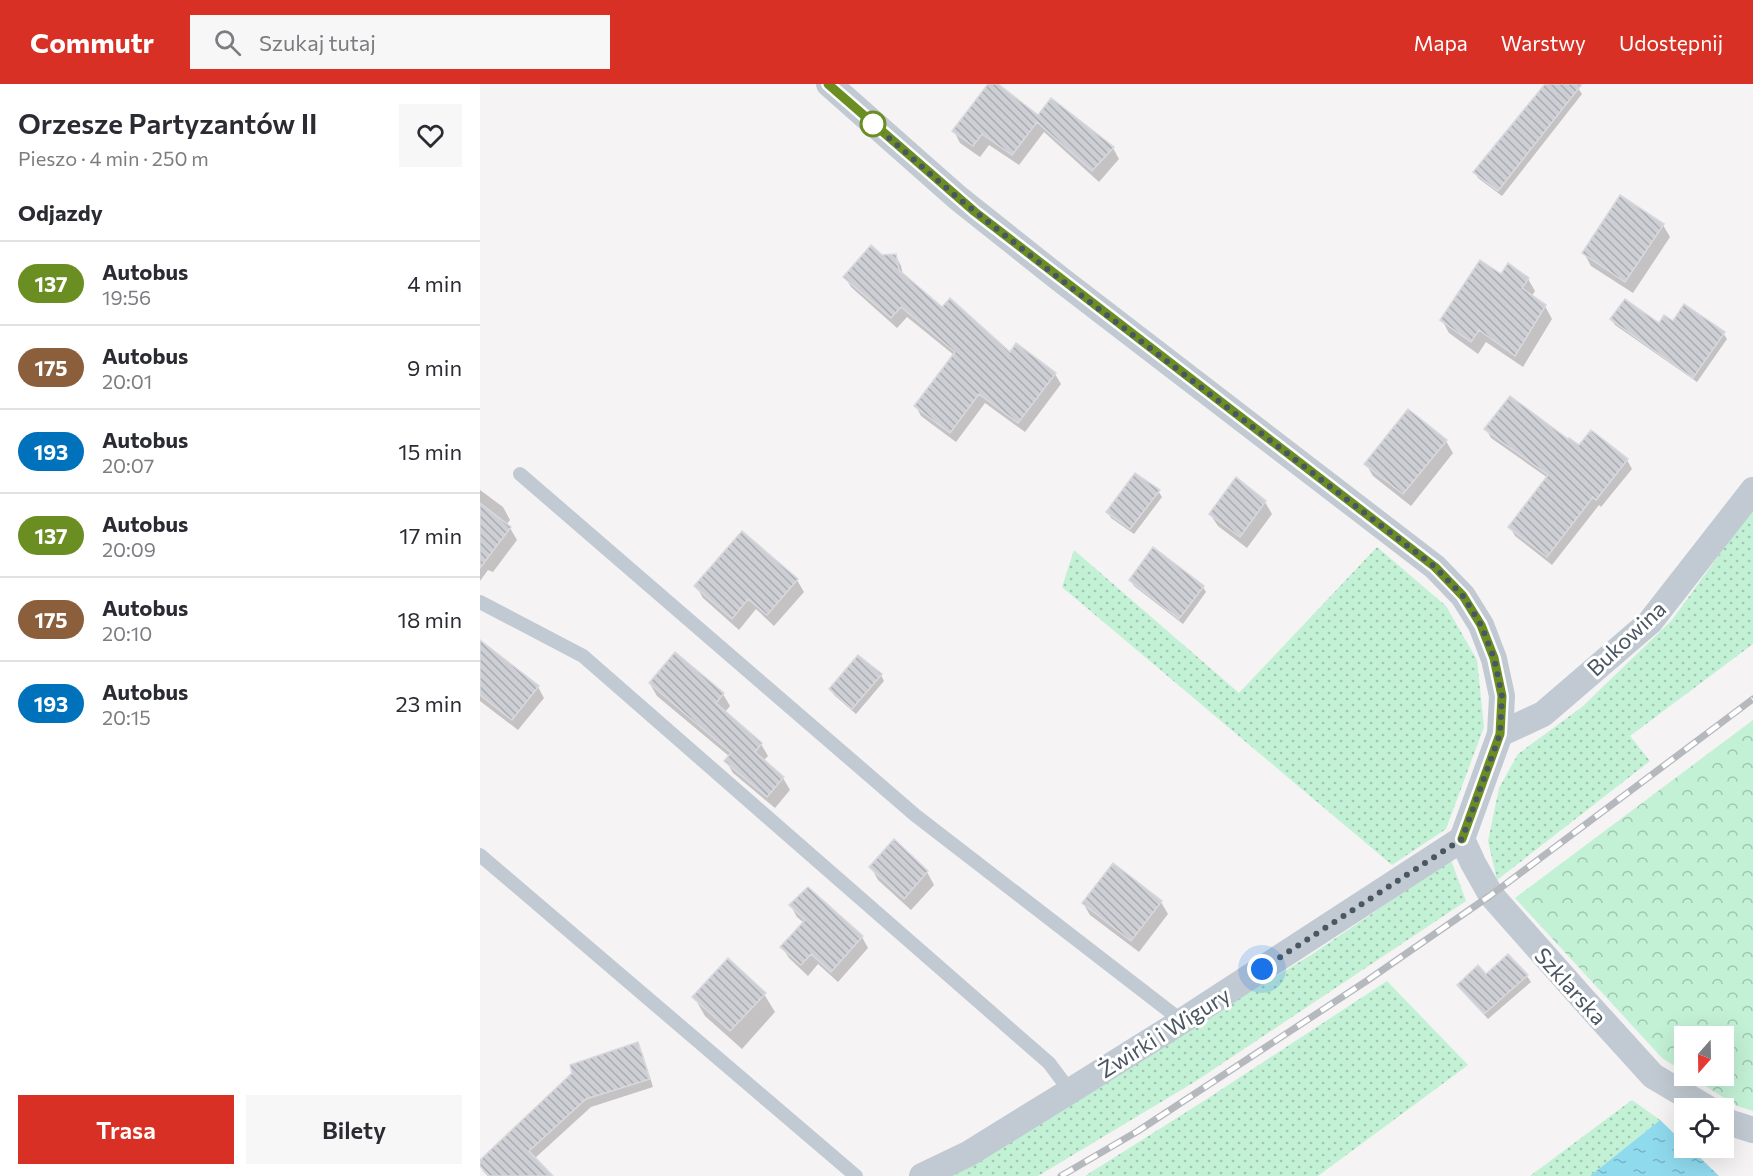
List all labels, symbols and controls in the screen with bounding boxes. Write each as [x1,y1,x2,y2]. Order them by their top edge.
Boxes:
search box [190,15,610,69]
text: Commutr [30,25,154,59]
icon: search [211,26,244,59]
text: Szukaj tutaj [259,29,376,56]
text: Mapa [1414,30,1468,55]
text: Warstwy [1501,30,1586,55]
text: Udostępnij [1619,30,1723,55]
button: heart [399,104,462,167]
text: Orzesze Partyzantów II [18,106,318,140]
unlabelled marker [860,111,886,137]
text: Pieszo · 4 min · 250 m [18,146,209,170]
text: Odjazdy [18,199,103,226]
text: Autobus [102,258,188,285]
text: 4 min [407,270,462,297]
text: 137 [34,271,68,296]
text: 19:56 [102,285,151,309]
text: Autobus [102,342,188,369]
text: 9 min [407,354,462,381]
text: 175 [34,355,68,380]
text: 20:01 [102,369,152,393]
text: Autobus [102,426,188,453]
text: 15 min [398,438,462,465]
text: 193 [34,439,68,464]
text: 20:07 [102,453,154,477]
text: Autobus [102,510,188,537]
text: 17 min [399,522,462,549]
text: 137 [34,523,68,548]
text: 20:09 [102,537,156,561]
text: Autobus [102,594,188,621]
street label: Bukowina [1581,595,1671,681]
text: 18 min [398,606,462,633]
text: 175 [34,607,68,632]
text: 20:10 [102,621,152,645]
text: Autobus [102,678,188,705]
text: 23 min [396,690,462,717]
text: 193 [34,691,68,716]
text: 20:15 [102,705,151,729]
street label: Szklarska [1529,942,1613,1030]
your location [1247,954,1277,984]
street label: Żwirki i Wigury [1093,981,1235,1083]
north arrow [1674,1026,1734,1086]
map controls [1674,1026,1734,1158]
button: Trasa [18,1095,234,1164]
button: Bilety [246,1095,462,1164]
button: locate [1674,1098,1734,1158]

